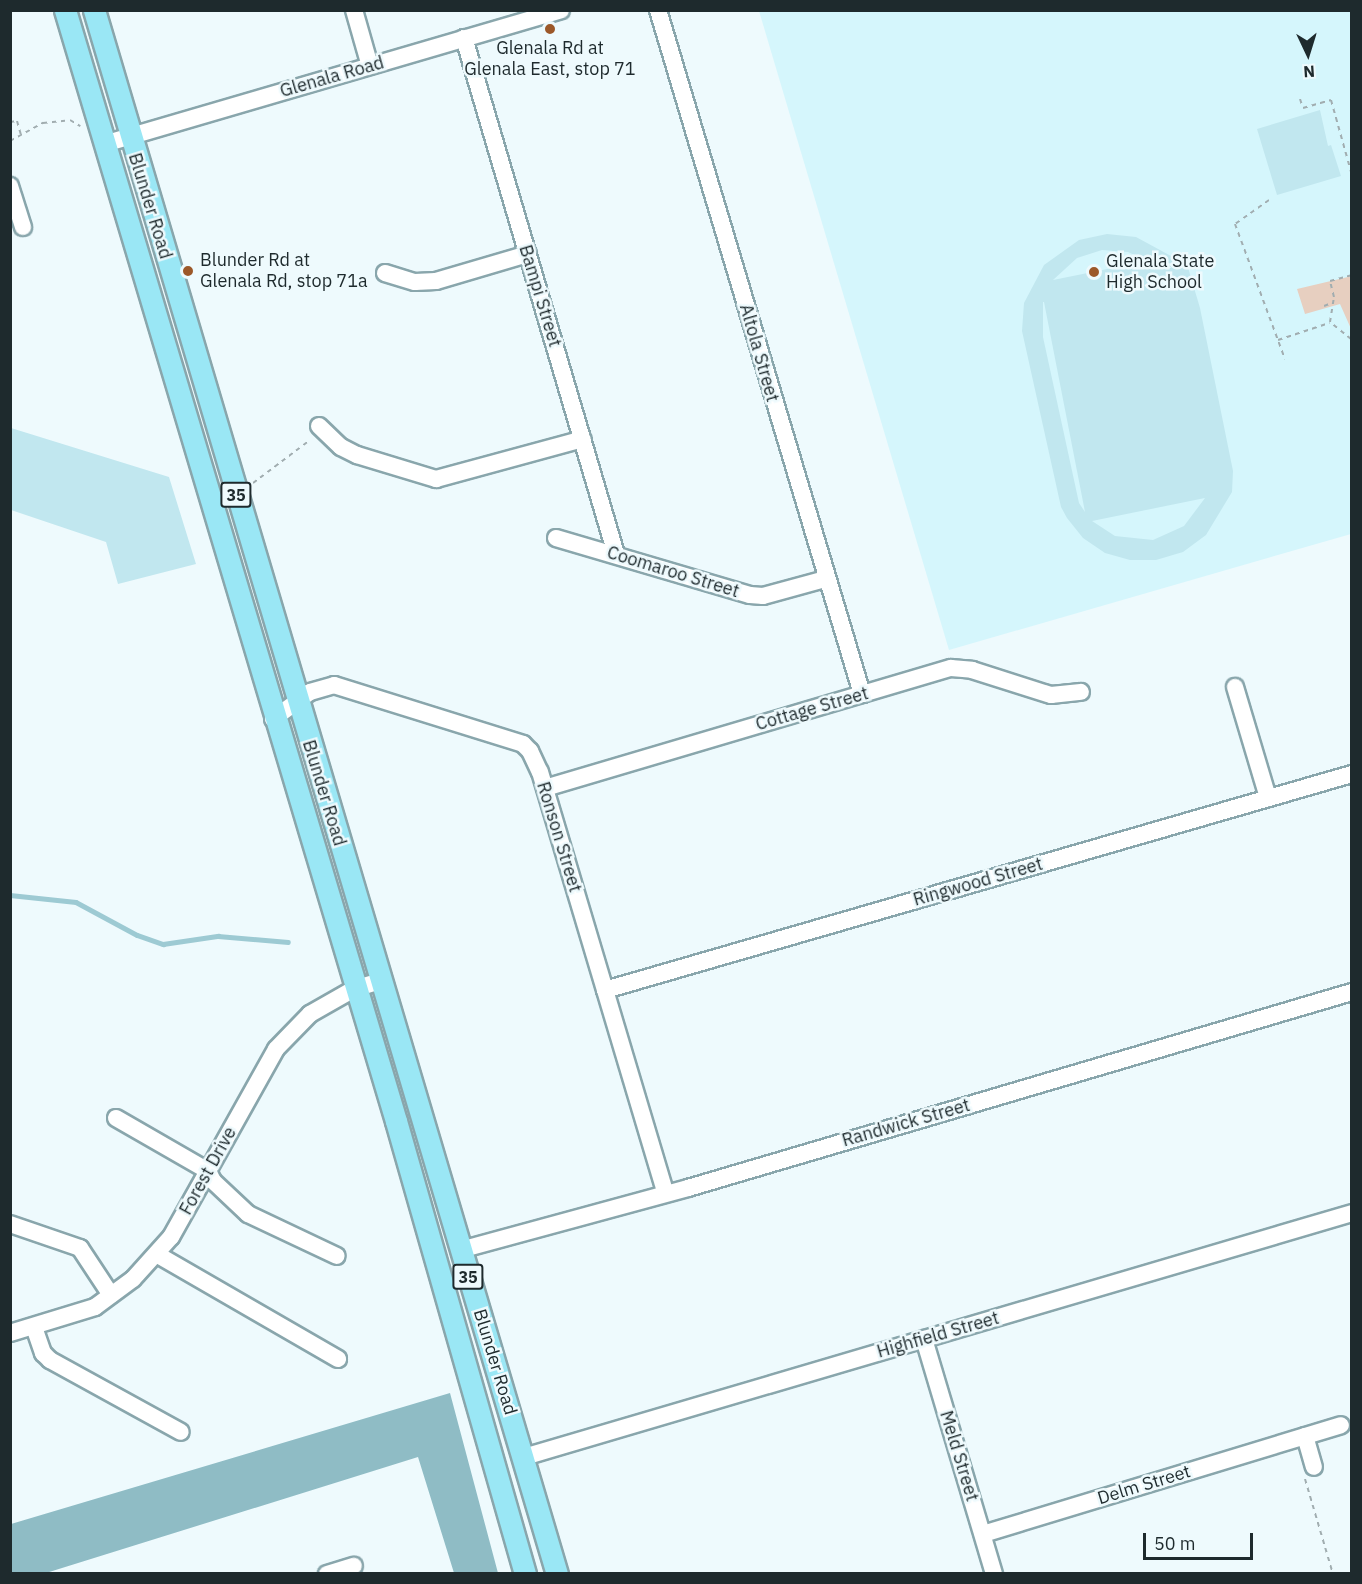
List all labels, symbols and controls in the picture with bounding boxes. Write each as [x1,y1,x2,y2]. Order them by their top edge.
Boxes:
marker: Glenala Rd at Glenala East, stop 71 [543,22,557,36]
north arrow [1278,24,1338,84]
place label: Glenala Rd at Glenala East, stop 71 [464,38,636,80]
street label: Glenala Road [277,52,387,102]
text: N [1303,62,1316,82]
street label: Blunder Road [124,150,176,262]
street label: Bampi Street [514,242,566,350]
place label: Blunder Rd at Glenala Rd, stop 71a [200,250,368,292]
place label: Glenala State High School [1106,251,1214,294]
marker: Blunder Rd at Glenala Rd, stop 71a [181,264,195,278]
marker: Glenala State High School [1087,265,1101,279]
street label: Altola Street [735,302,783,404]
road number: 35 [220,482,252,508]
street label: Coomaroo Street [604,542,742,602]
street label: Cottage Street [753,683,871,735]
street label: Blunder Road [298,737,350,849]
street label: Ronson Street [532,779,586,895]
street label: Ringwood Street [911,853,1045,911]
street label: Randwick Street [840,1094,972,1152]
street label: Forest Drive [175,1123,241,1219]
road number: 35 [452,1264,484,1290]
street label: Blunder Road [469,1306,521,1418]
street label: Highfield Street [874,1307,1002,1363]
street label: Meld Street [935,1408,983,1504]
street label: Delm Street [1095,1461,1193,1509]
scale bar [1146,1521,1256,1559]
text: 50 m [1154,1532,1196,1555]

